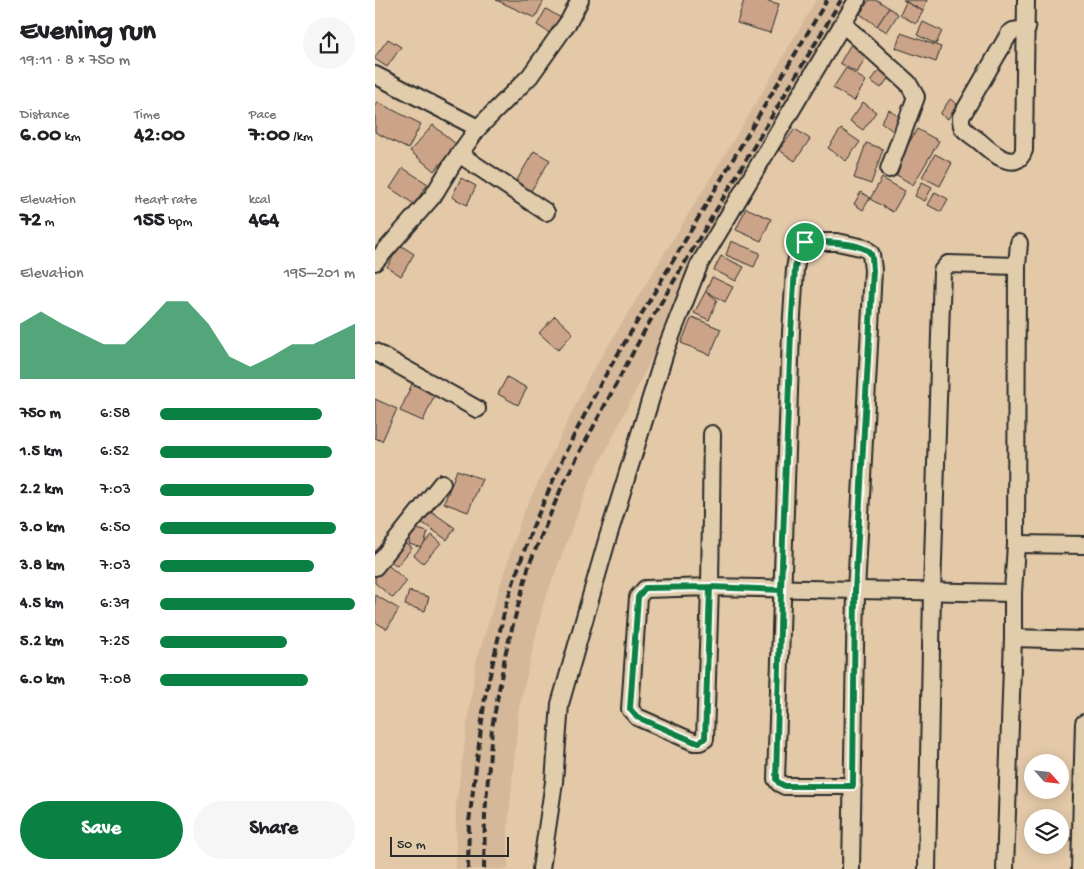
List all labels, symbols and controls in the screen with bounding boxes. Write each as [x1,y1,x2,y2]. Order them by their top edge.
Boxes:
text: Evening run [20,16,156,49]
button: share [303,17,355,69]
text: 19:11 · 8 × 750 m [20,52,130,71]
text: Distance [20,107,69,124]
text: Time [134,107,160,124]
text: Pace [249,107,276,124]
text: 6.00 [20,124,61,149]
text: 42:00 [134,124,185,149]
text: 7:00 [249,124,290,149]
text: km [61,129,81,146]
text: /km [290,129,313,146]
text: Elevation [20,192,76,209]
text: Heart rate [134,192,197,209]
text: kcal [249,192,271,209]
text: 72 [20,209,41,234]
text: 155 [134,209,165,234]
text: 464 [249,209,279,234]
text: m [41,214,54,231]
text: bpm [165,214,192,231]
pin [784,221,826,263]
icon: arrive [791,228,819,256]
text: Elevation [20,265,84,284]
text: 195–201 m [284,265,355,284]
text: 750 m [20,405,61,424]
text: 6:58 [100,405,130,424]
text: 1.5 km [20,443,62,462]
text: 6:52 [100,443,129,462]
text: 2.2 km [20,481,63,500]
text: 7:03 [100,481,131,500]
text: 3.0 km [20,519,65,538]
text: 6:50 [100,519,131,538]
text: 3.8 km [20,557,64,576]
text: 7:03 [100,557,131,576]
text: 4.5 km [20,595,63,614]
text: 6:39 [100,595,129,614]
text: 5.2 km [20,633,64,652]
text: 7:25 [100,633,130,652]
text: 6.0 km [20,671,65,690]
text: 7:08 [100,671,131,690]
north arrow [1024,754,1069,799]
map controls [1024,754,1069,854]
button: Save [20,801,183,859]
button: Share [193,801,355,859]
button: layers [1024,809,1069,854]
scale bar [390,834,509,857]
text: 50 m [397,837,426,854]

